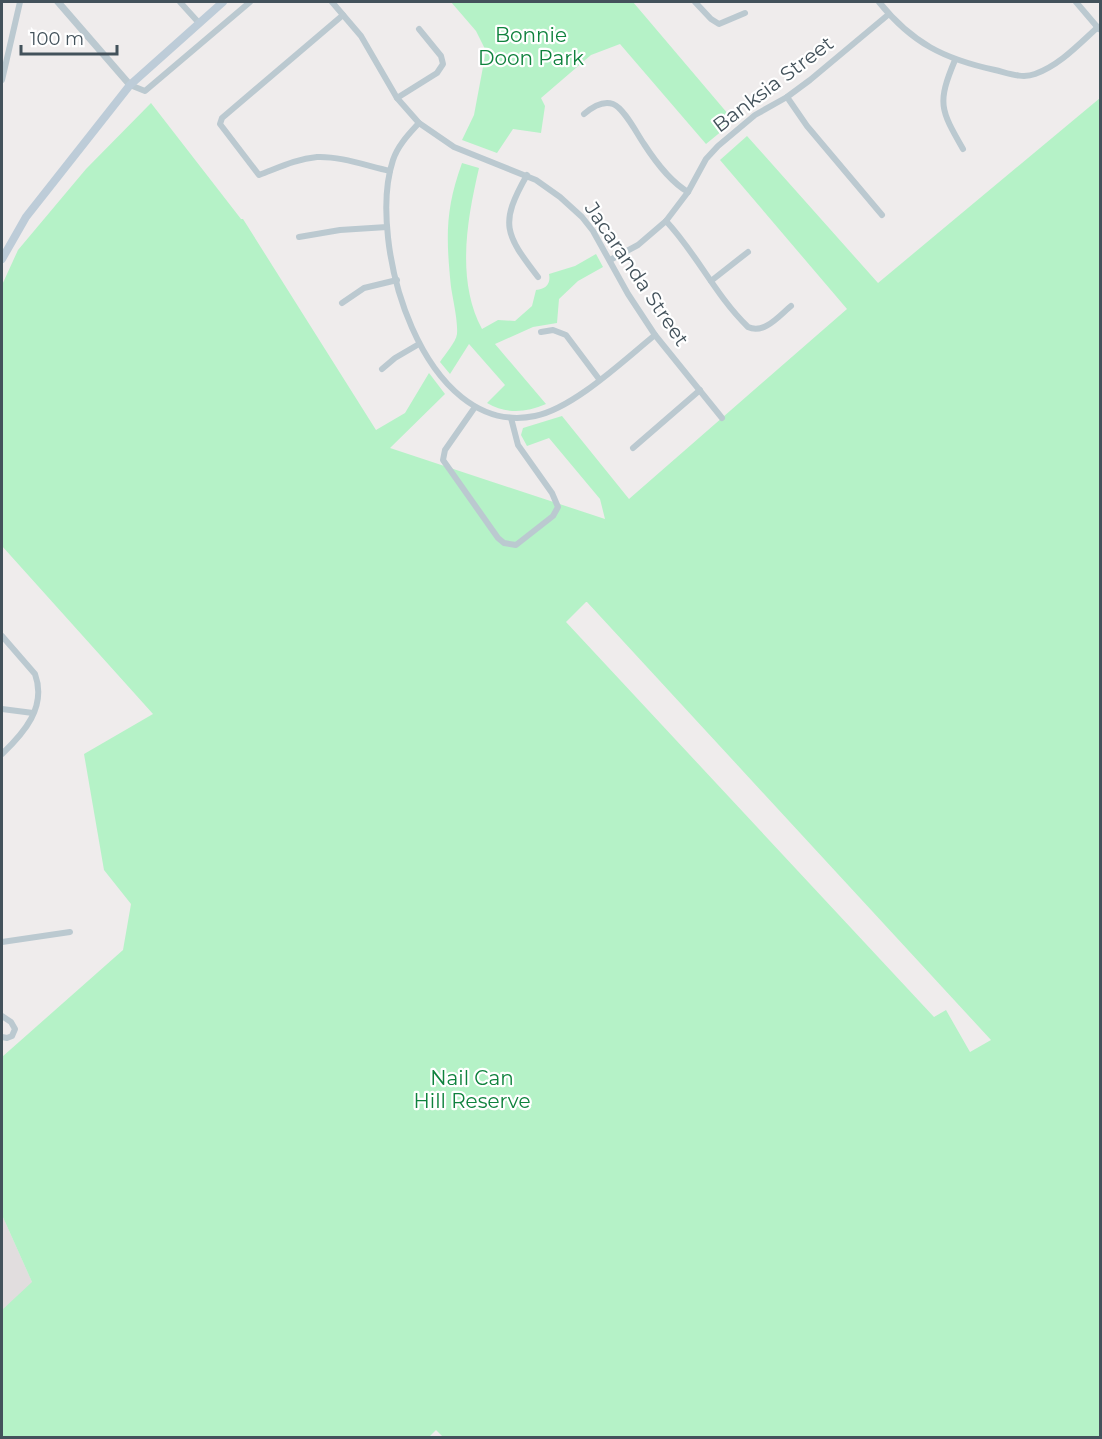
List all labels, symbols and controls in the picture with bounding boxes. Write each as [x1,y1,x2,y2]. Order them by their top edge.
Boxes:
scale bar [21,18,117,56]
park label: Bonnie Doon Park [478,23,584,70]
text: 100 m [30,28,84,50]
street label: Banksia Street [708,31,838,137]
street label: Jacaranda Street [579,197,694,351]
park label: Nail Can Hill Reserve [414,1066,530,1113]

